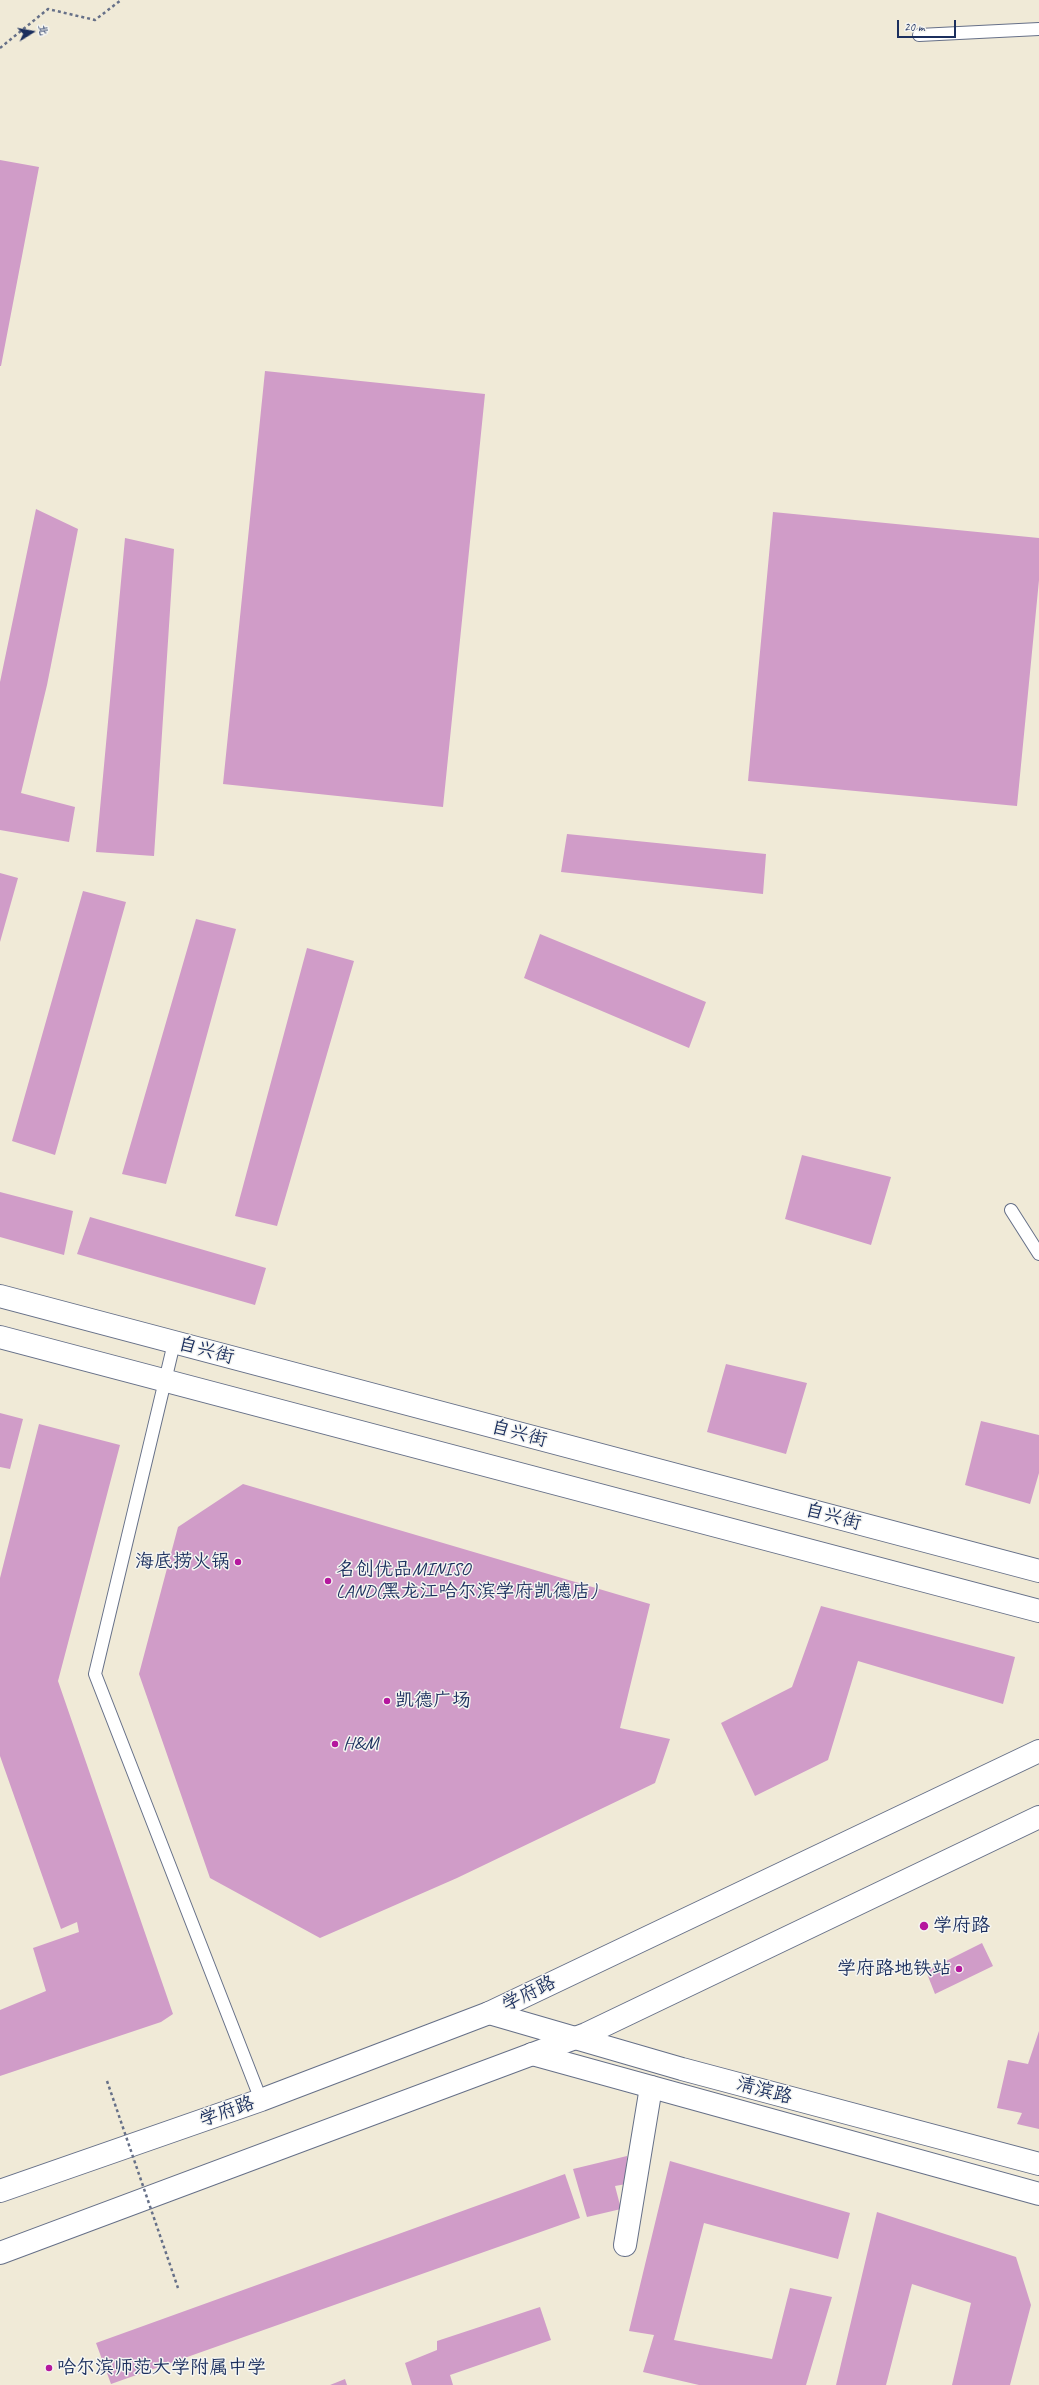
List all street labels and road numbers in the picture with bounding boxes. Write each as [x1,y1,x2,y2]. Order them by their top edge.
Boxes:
street label: 自兴街 [176,1333,236,1369]
street label: 自兴街 [489,1416,549,1452]
street label: 自兴街 [803,1499,863,1535]
street label: 学府路 [498,1971,560,2017]
street label: 清滨路 [734,2073,794,2109]
street label: 学府路 [196,2092,258,2132]

